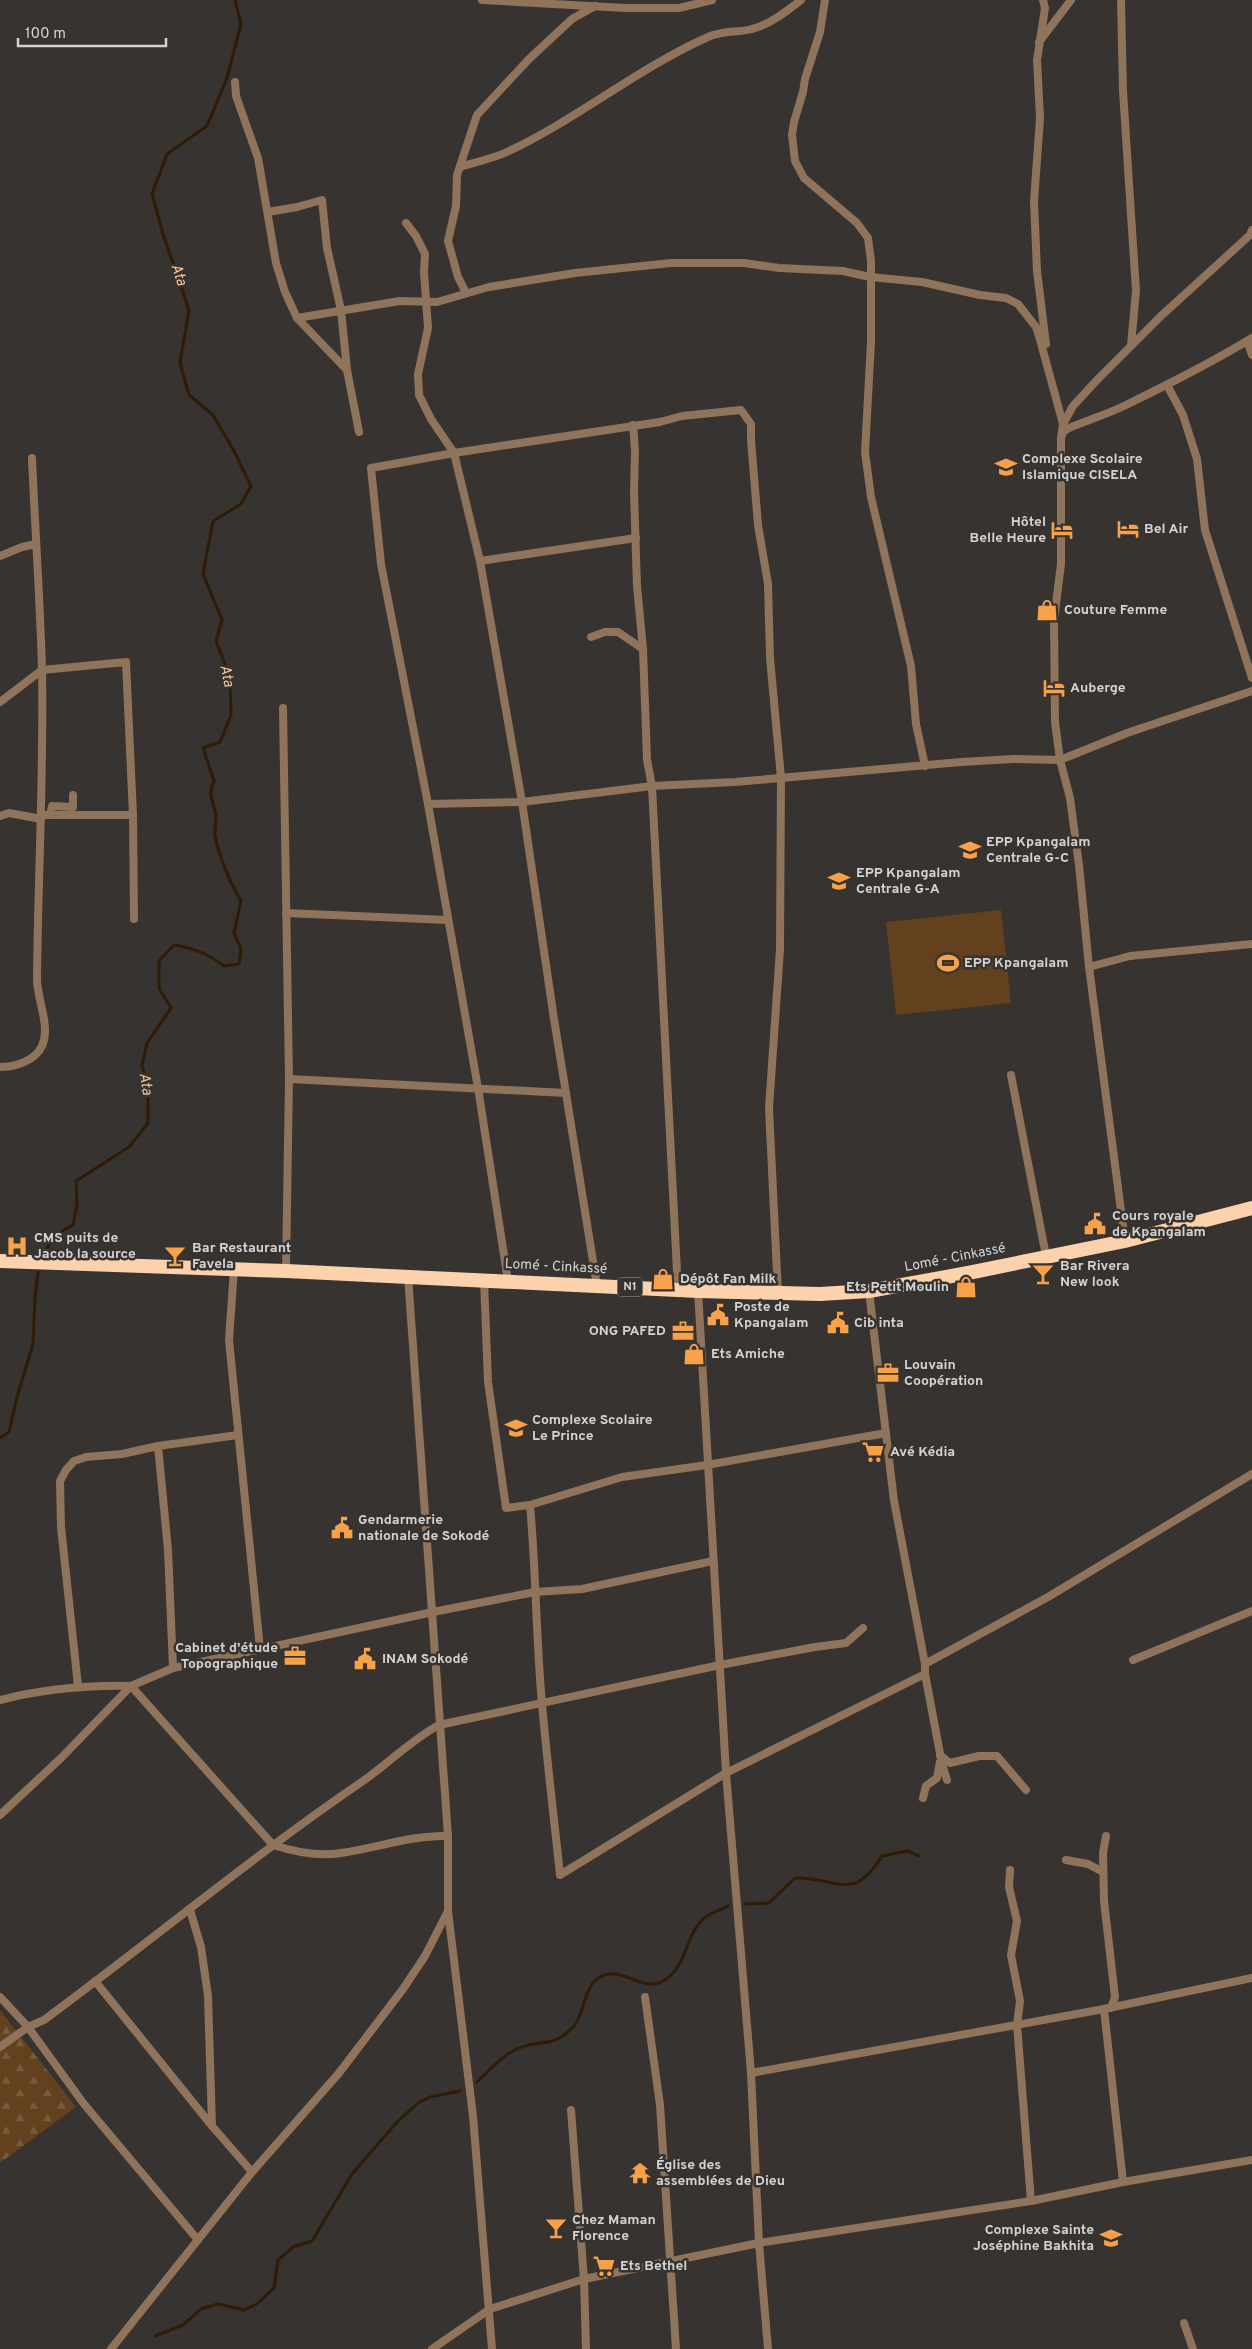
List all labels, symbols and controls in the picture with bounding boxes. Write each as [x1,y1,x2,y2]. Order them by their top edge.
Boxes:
scale bar [18,15,165,47]
text: 100 m [25,25,66,44]
water label: Ata [166,261,191,289]
place label: Complexe Scolaire Islamique CISELA [1022,451,1143,484]
school or university icon: Complexe Scolaire Islamique CISELA [993,454,1019,480]
place label: Hôtel Belle Heure [970,514,1046,547]
hotel icon: Bel Air [1115,516,1141,542]
hotel icon: Hôtel Belle Heure [1049,517,1075,543]
place label: Bel Air [1144,521,1189,538]
shop icon: Couture Femme [1034,597,1060,623]
place label: Couture Femme [1064,602,1167,619]
water label: Ata [214,663,238,689]
hotel icon: Auberge [1041,675,1067,701]
place label: Auberge [1070,680,1126,697]
place label: EPP Kpangalam Centrale G-C [986,834,1091,867]
school or university icon: EPP Kpangalam Centrale G-C [957,837,983,863]
place label: EPP Kpangalam Centrale G-A [856,865,961,898]
school or university icon: EPP Kpangalam Centrale G-A [826,868,852,894]
sports icon: EPP Kpangalam [935,950,961,976]
place label: EPP Kpangalam [964,955,1069,972]
water label: Ata [134,1071,156,1097]
place label: Cours royale de Kpangalam [1112,1208,1206,1241]
public building icon: Cours royale de Kpangalam [1082,1211,1108,1237]
place label: CMS puits de Jacob la source [34,1230,136,1263]
hospital icon: CMS puits de Jacob la source [4,1233,30,1259]
place label: Bar Restaurant Favela [192,1240,291,1273]
street label: Lomé - Cinkassé [903,1240,1007,1276]
bar icon: Bar Restaurant Favela [162,1243,188,1269]
street label: Lomé - Cinkassé [504,1256,608,1278]
place label: Bar Rivera New look [1060,1258,1130,1291]
bar icon: Bar Rivera New look [1030,1261,1056,1287]
shop icon: Dépôt Fan Milk [650,1266,676,1292]
place label: Dépôt Fan Milk [680,1271,777,1288]
shop icon: Ets Petit Moulin [953,1274,979,1300]
road number: N1 [618,1277,642,1296]
place label: Ets Petit Moulin [846,1279,949,1296]
place label: Poste de Kpangalam [734,1299,808,1332]
public building icon: Poste de Kpangalam [705,1302,731,1328]
public building icon: Cib inta [825,1310,851,1336]
place label: Cib inta [854,1315,904,1332]
office icon: ONG PAFED [670,1318,696,1344]
place label: ONG PAFED [589,1323,666,1340]
shop icon: Ets Amiche [681,1341,707,1367]
place label: Ets Amiche [711,1346,785,1363]
place label: Louvain Coopération [904,1357,983,1390]
office icon: Louvain Coopération [875,1360,901,1386]
place label: Complexe Scolaire Le Prince [532,1412,653,1445]
school or university icon: Complexe Scolaire Le Prince [503,1415,529,1441]
supermarket icon: Avé Kédia [860,1439,886,1465]
place label: Avé Kédia [890,1444,955,1461]
place label: Gendarmerie nationale de Sokodé [358,1512,490,1545]
public building icon: Gendarmerie nationale de Sokodé [329,1515,355,1541]
place label: Cabinet d'étude Topographique [175,1640,278,1673]
office icon: Cabinet d'étude Topographique [282,1643,308,1669]
public building icon: INAM Sokodé [352,1646,378,1672]
place label: INAM Sokodé [382,1651,469,1668]
place label: Église des assemblées de Dieu [656,2156,785,2190]
temple icon: Église des assemblées de Dieu [627,2160,653,2186]
place label: Chez Maman Florence [572,2212,656,2245]
bar icon: Chez Maman Florence [543,2215,569,2241]
place label: Complexe Sainte Joséphine Bakhita [973,2222,1094,2255]
school or university icon: Complexe Sainte Joséphine Bakhita [1098,2225,1124,2251]
supermarket icon: Ets Bethel [591,2253,617,2279]
place label: Ets Bethel [620,2258,687,2275]

